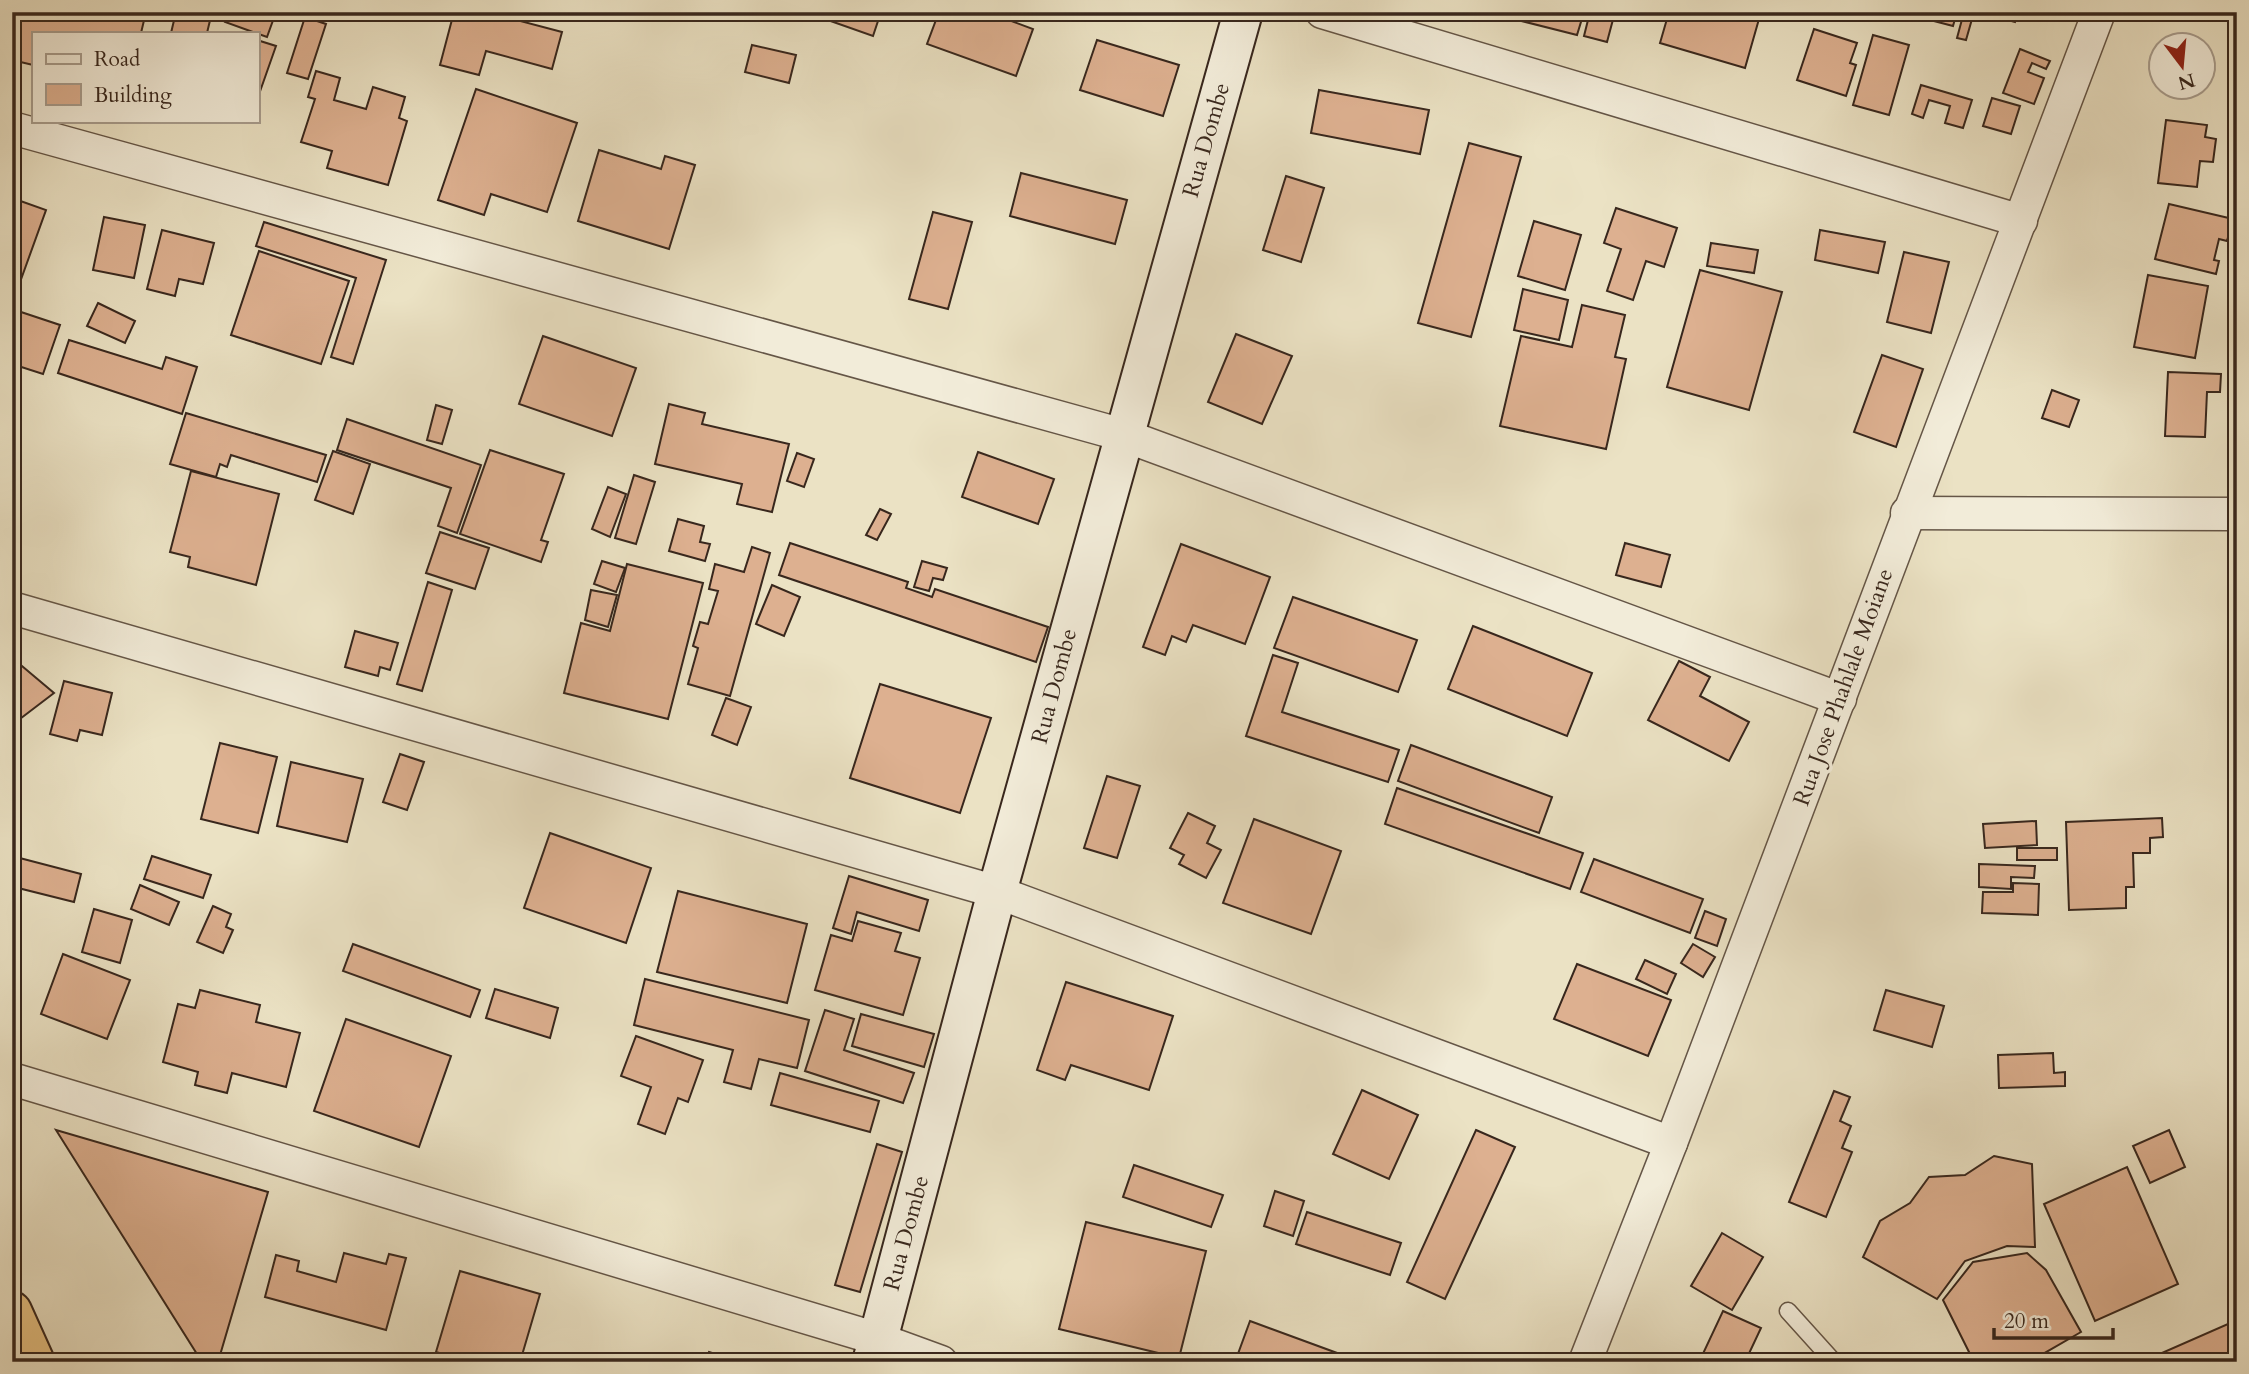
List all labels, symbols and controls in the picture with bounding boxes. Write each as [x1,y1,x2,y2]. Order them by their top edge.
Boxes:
legend [32,32,259,122]
north arrow [2148,32,2218,102]
text: Road [94,45,140,74]
text: N [2174,67,2198,96]
street label: Rua Dombe [1175,79,1237,201]
text: Building [94,81,172,110]
street label: Rua Jose Phahlale Moiane [1786,564,1900,810]
street label: Rua Dombe [1024,625,1084,747]
street label: Rua Dombe [876,1172,936,1294]
scale bar [1994,1297,2112,1341]
text: 20 m [2004,1307,2049,1336]

